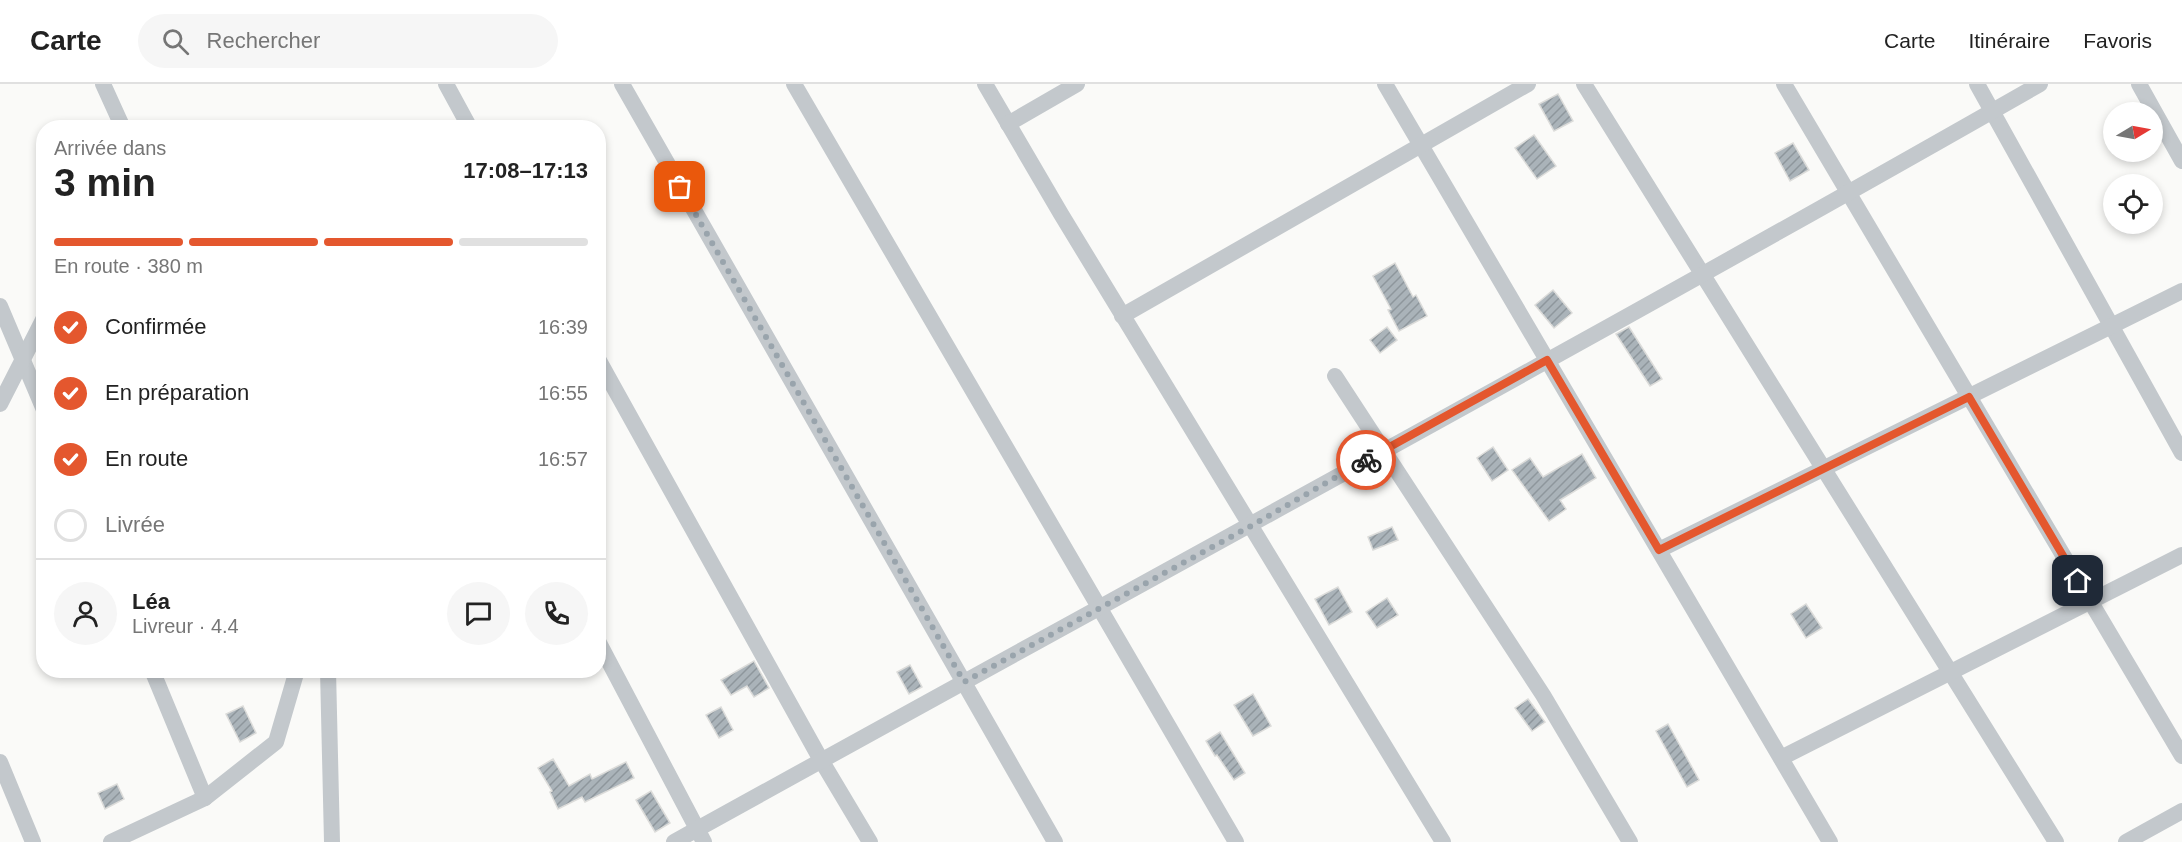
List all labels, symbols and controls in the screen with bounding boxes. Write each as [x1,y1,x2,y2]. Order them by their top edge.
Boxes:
search box [138,14,558,68]
text: Carte [30,25,102,56]
icon: search [159,25,192,58]
text: Rechercher [207,28,320,53]
text: Carte [1884,29,1935,52]
text: Itinéraire [1968,29,2050,52]
text: Favoris [2083,29,2152,52]
north arrow [2103,102,2163,162]
map controls [2103,102,2163,234]
text: Arrivée dans [54,137,166,159]
text: 17:08–17:13 [463,158,588,183]
text: 3 min [54,161,156,204]
pin [654,161,705,212]
icon: bag [663,170,696,203]
button: locate [2103,174,2163,234]
text: En route · 380 m [54,255,203,277]
icon: check [54,311,87,344]
text: Confirmée [105,314,206,339]
text: 16:39 [538,316,588,338]
icon: check [54,377,87,410]
text: En préparation [105,380,249,405]
text: 16:55 [538,382,588,404]
courier [1336,430,1396,490]
icon: check [54,443,87,476]
icon: bike [1350,444,1383,477]
text: En route [105,446,188,471]
text: 16:57 [538,448,588,470]
text: Livrée [105,512,165,537]
pin [2052,555,2103,606]
icon: home [2061,564,2094,597]
button: person [54,582,117,645]
button: chat [447,582,510,645]
button: phone [525,582,588,645]
text: Léa [132,589,170,614]
text: Livreur · 4.4 [132,615,239,637]

